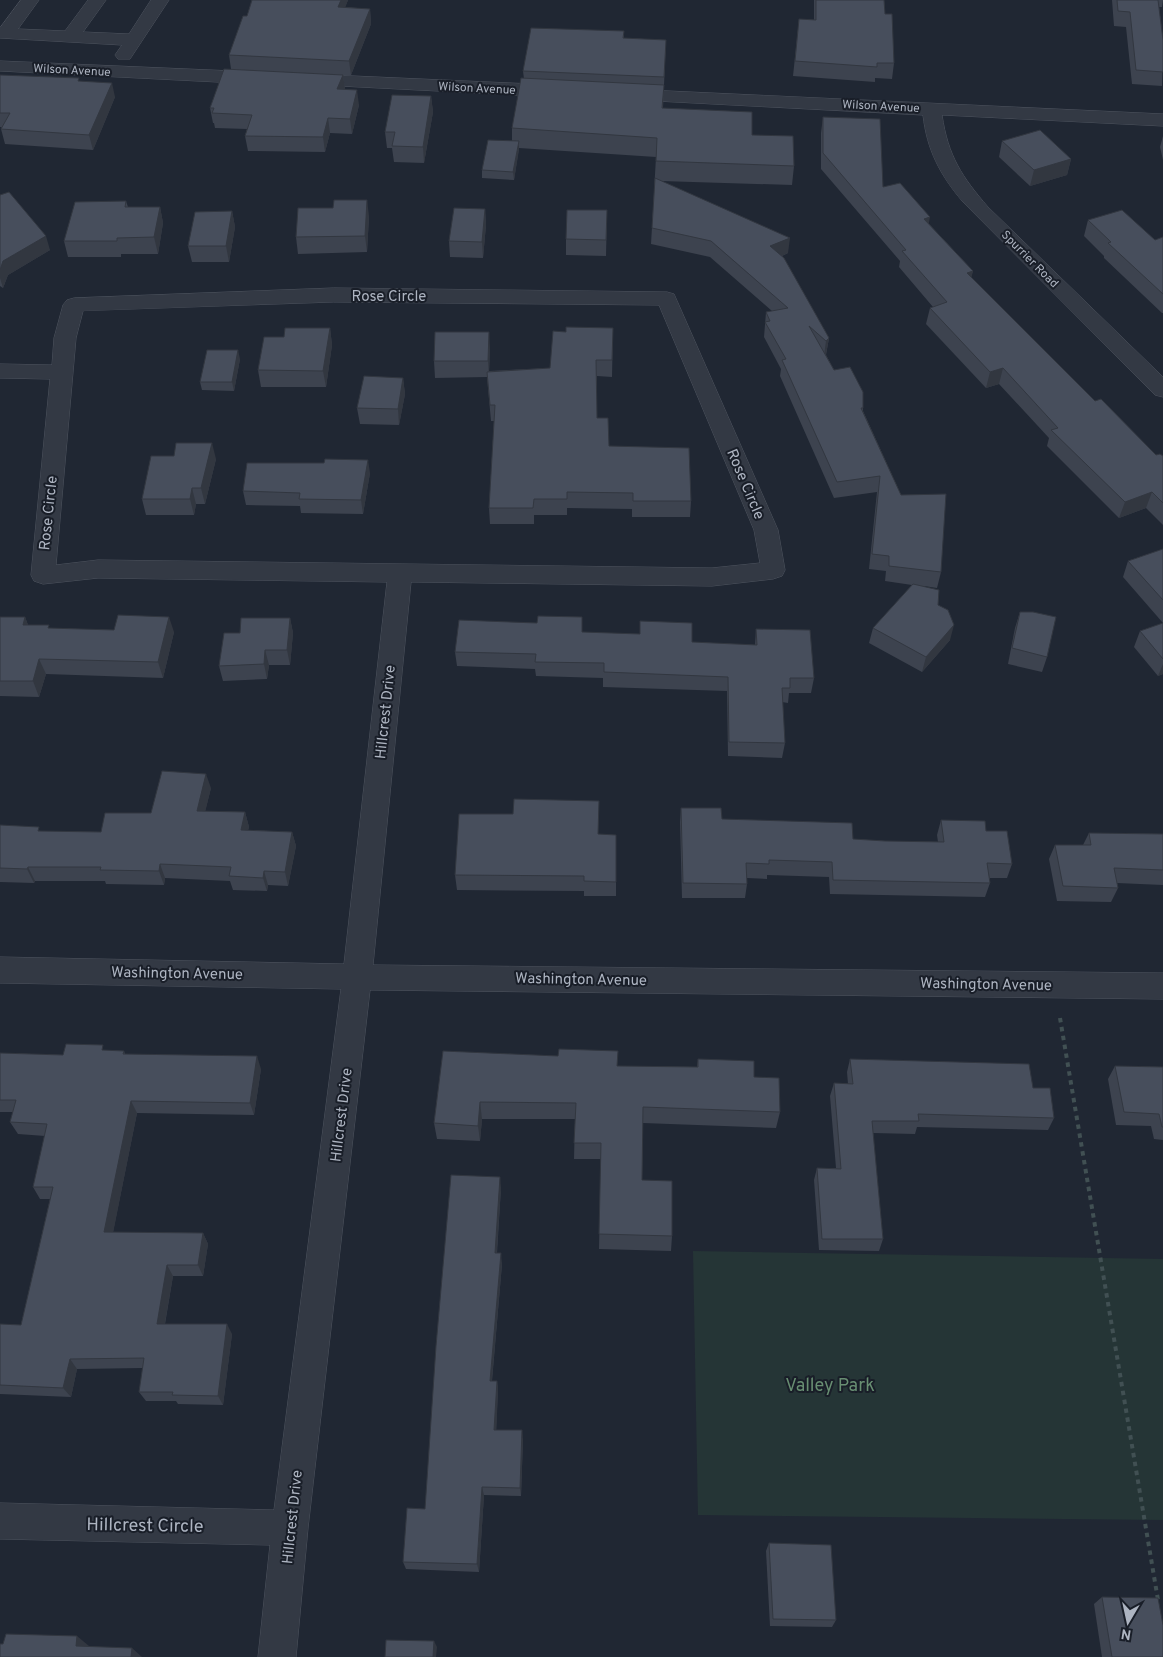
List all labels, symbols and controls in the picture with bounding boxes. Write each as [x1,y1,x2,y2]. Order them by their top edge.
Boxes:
street label: Wilson Avenue [33,61,111,81]
street label: Wilson Avenue [438,79,516,99]
street label: Wilson Avenue [842,97,920,117]
street label: Spurrier Road [997,228,1061,292]
street label: Rose Circle [352,288,426,307]
street label: Rose Circle [721,446,768,523]
street label: Rose Circle [36,475,63,551]
street label: Hillcrest Drive [372,664,401,760]
street label: Washington Avenue [111,964,243,985]
street label: Washington Avenue [515,970,647,991]
street label: Washington Avenue [920,975,1052,996]
street label: Hillcrest Drive [327,1067,358,1163]
park label: Valley Park [785,1375,875,1398]
street label: Hillcrest Drive [279,1469,308,1565]
street label: Hillcrest Circle [86,1514,204,1539]
north arrow [1103,1597,1153,1647]
text: N [1120,1624,1133,1643]

